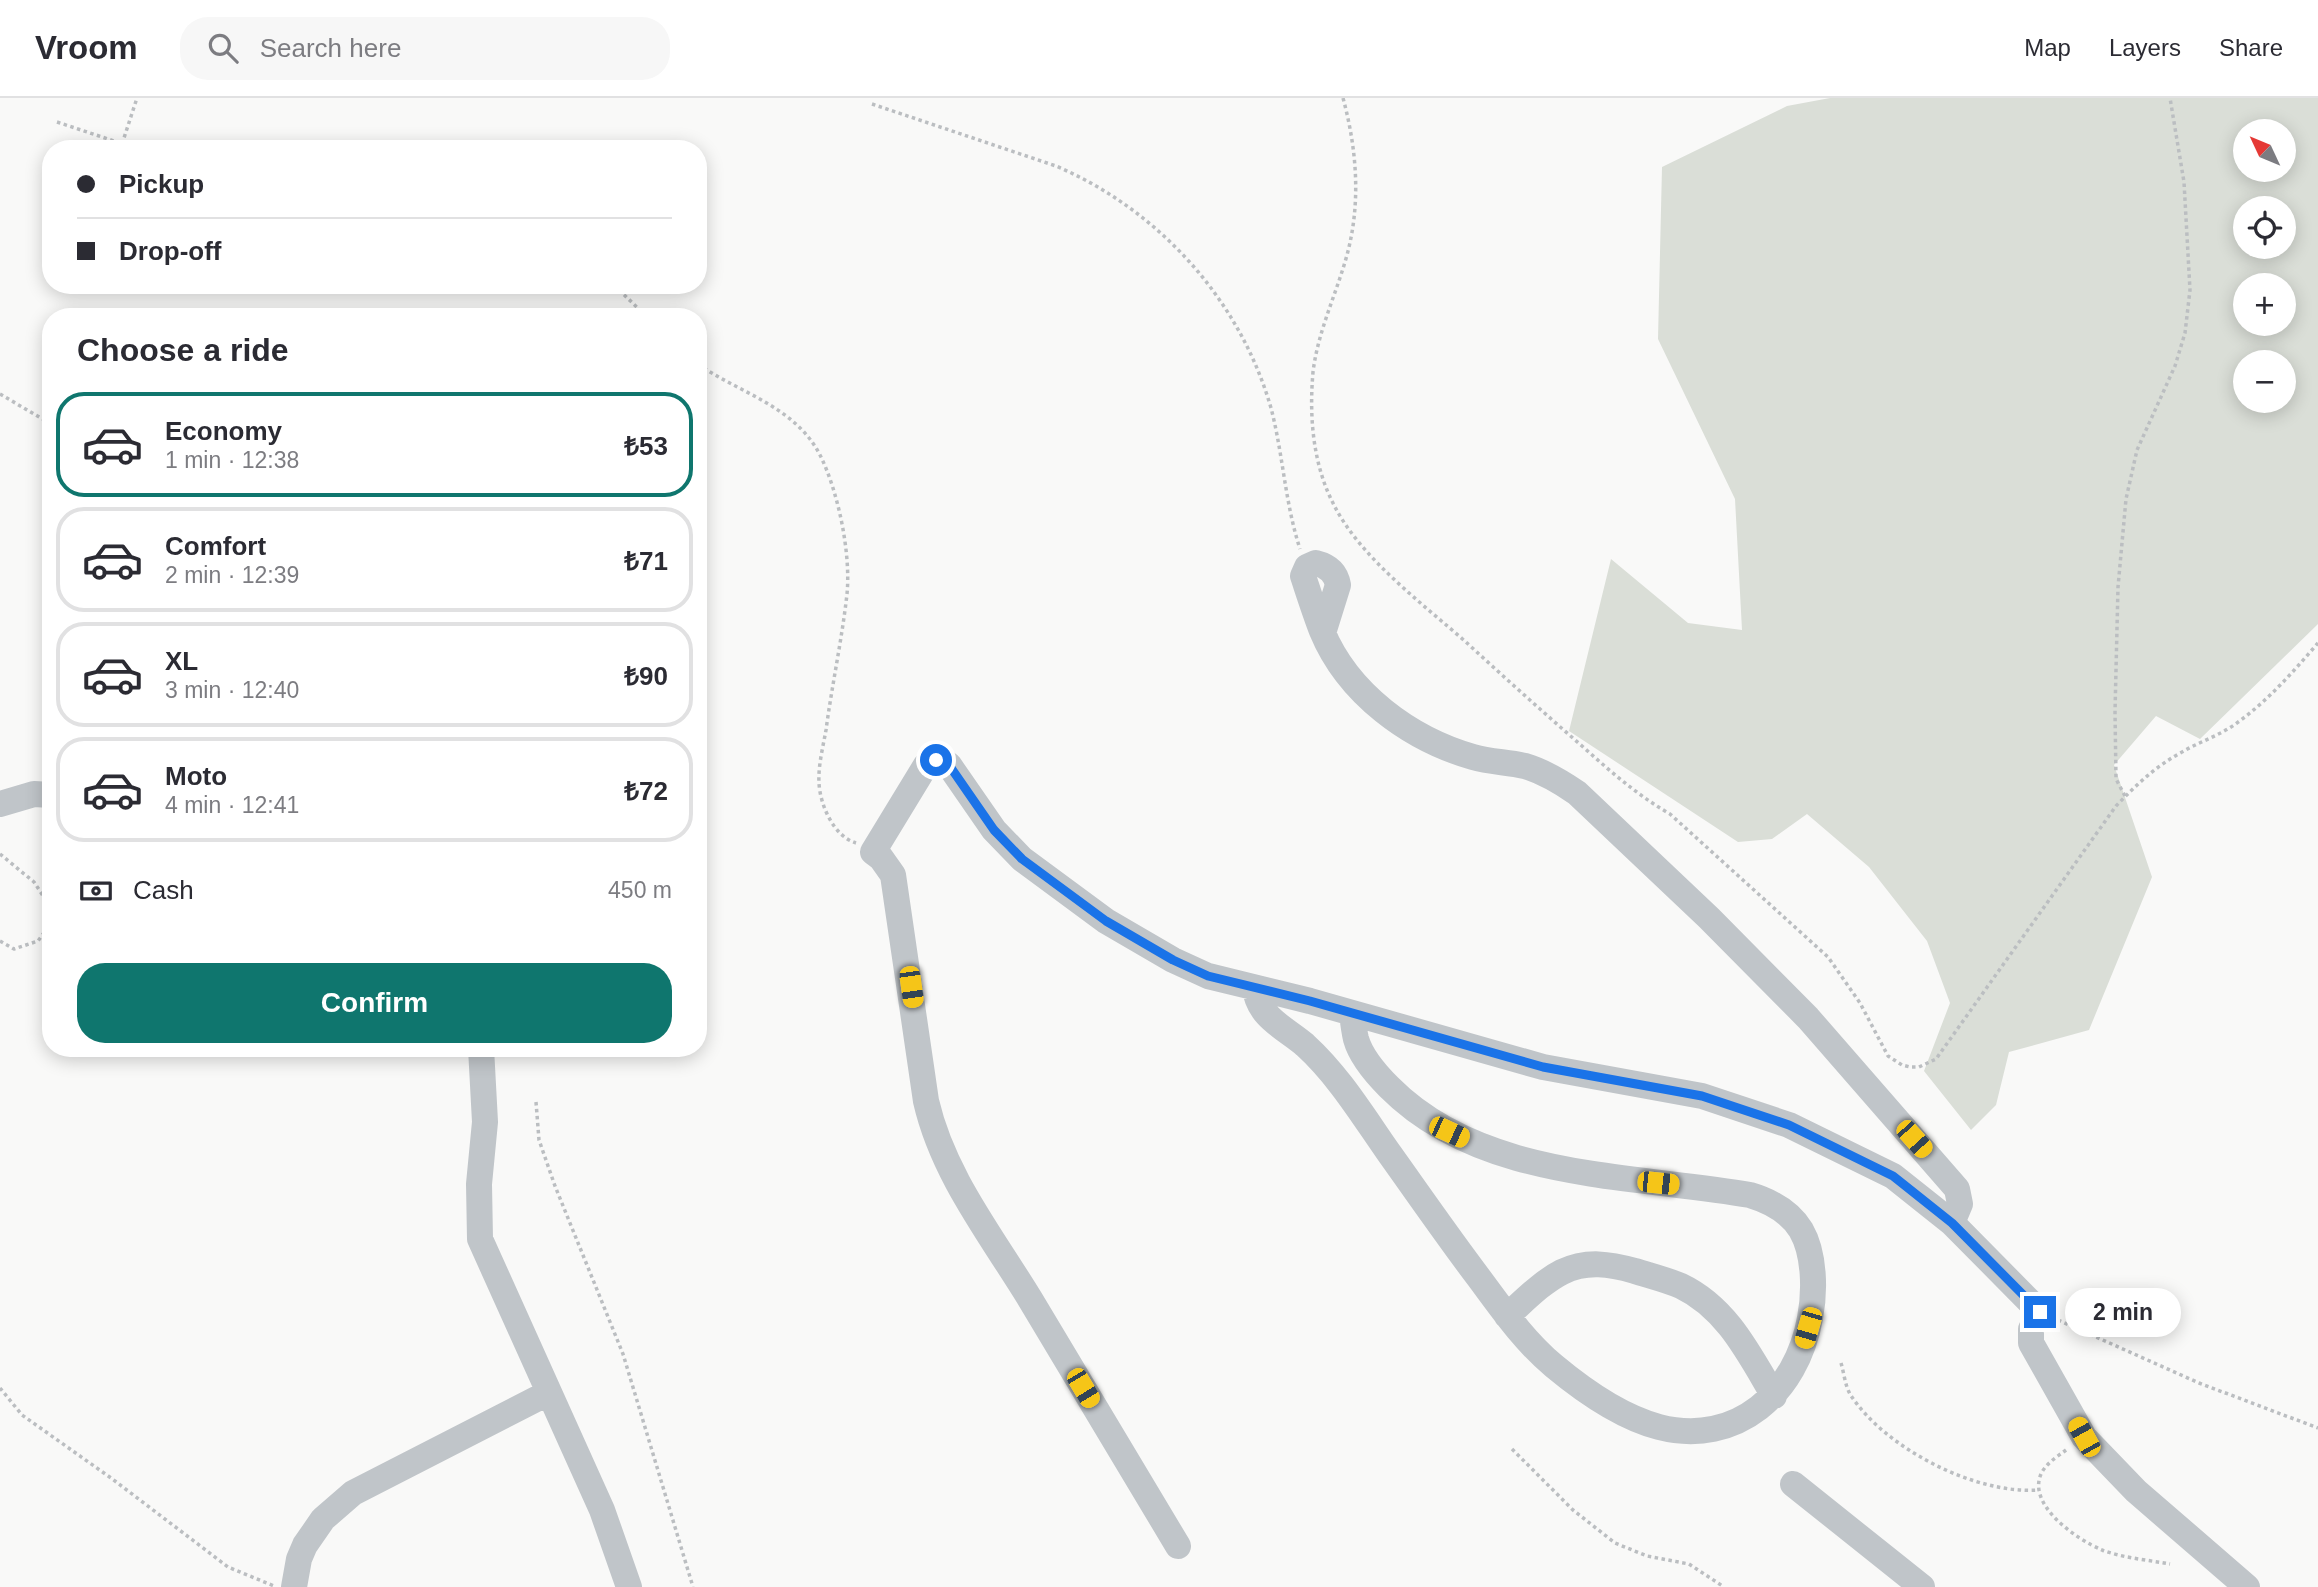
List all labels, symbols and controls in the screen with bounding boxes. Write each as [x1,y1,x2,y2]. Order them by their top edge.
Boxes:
search box [180,17,670,80]
text: Vroom [35,29,138,66]
icon: search [204,29,242,67]
text: Search here [260,33,401,63]
text: Map [2024,34,2071,61]
text: Layers [2109,34,2181,61]
text: Share [2219,34,2283,61]
north arrow [2233,119,2296,182]
map controls [2233,119,2296,413]
text: Pickup [119,169,204,199]
button: locate [2233,196,2296,259]
text: Drop-off [119,236,222,266]
button: + [2233,273,2296,336]
text: Choose a ride [77,332,289,368]
button: − [2233,350,2296,413]
icon: car [81,413,144,476]
text: Economy [165,416,282,446]
text: ₺53 [624,431,668,461]
text: 1 min · 12:38 [165,447,299,473]
icon: car [81,528,144,591]
text: Comfort [165,531,266,561]
text: ₺71 [624,546,668,576]
text: 2 min · 12:39 [165,562,299,588]
icon: car [81,643,144,706]
text: XL [165,646,198,676]
text: ₺90 [624,661,668,691]
text: 3 min · 12:40 [165,677,299,703]
route start [920,744,952,776]
icon: car [81,758,144,821]
text: Moto [165,761,227,791]
text: ₺72 [624,776,668,806]
text: 4 min · 12:41 [165,792,299,818]
icon: cash [77,872,115,910]
text: Cash [133,875,194,905]
text: 450 m [608,877,672,903]
button: Confirm [77,963,672,1043]
car [898,965,925,1009]
car [1426,1114,1473,1150]
car [1893,1116,1936,1162]
car [1637,1170,1680,1196]
callout: 2 min [2064,1288,2180,1336]
route end [2024,1296,2056,1328]
text: 2 min [2093,1299,2153,1325]
car [1793,1305,1824,1351]
car [1064,1365,1103,1411]
car [2065,1414,2104,1460]

